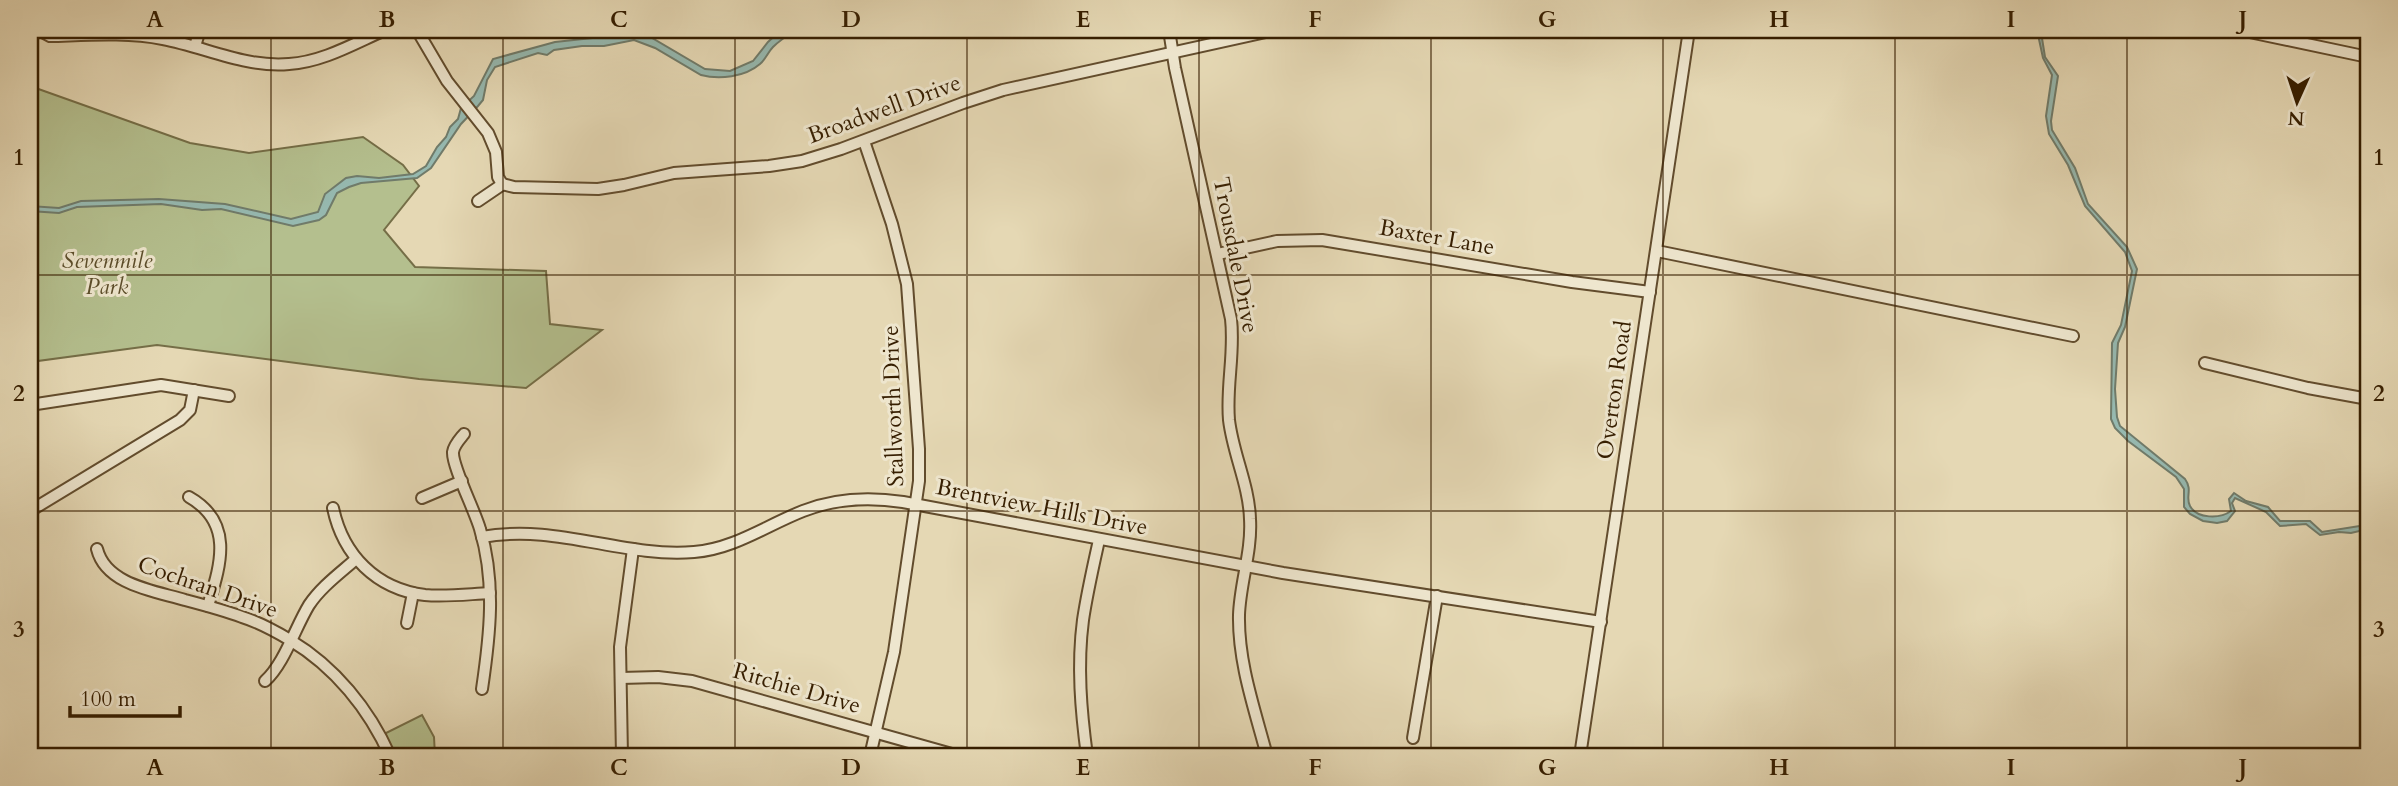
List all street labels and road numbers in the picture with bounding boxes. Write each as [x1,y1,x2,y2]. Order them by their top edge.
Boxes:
street label: Broadwell Drive [803,67,965,151]
street label: Trousdale Drive [1206,174,1266,336]
street label: Baxter Lane [1377,212,1497,262]
street label: Overton Road [1589,318,1639,461]
street label: Stallworth Drive [875,325,911,487]
street label: Brentview Hills Drive [934,471,1150,543]
street label: Cochran Drive [134,549,282,625]
street label: Ritchie Drive [730,655,864,721]

